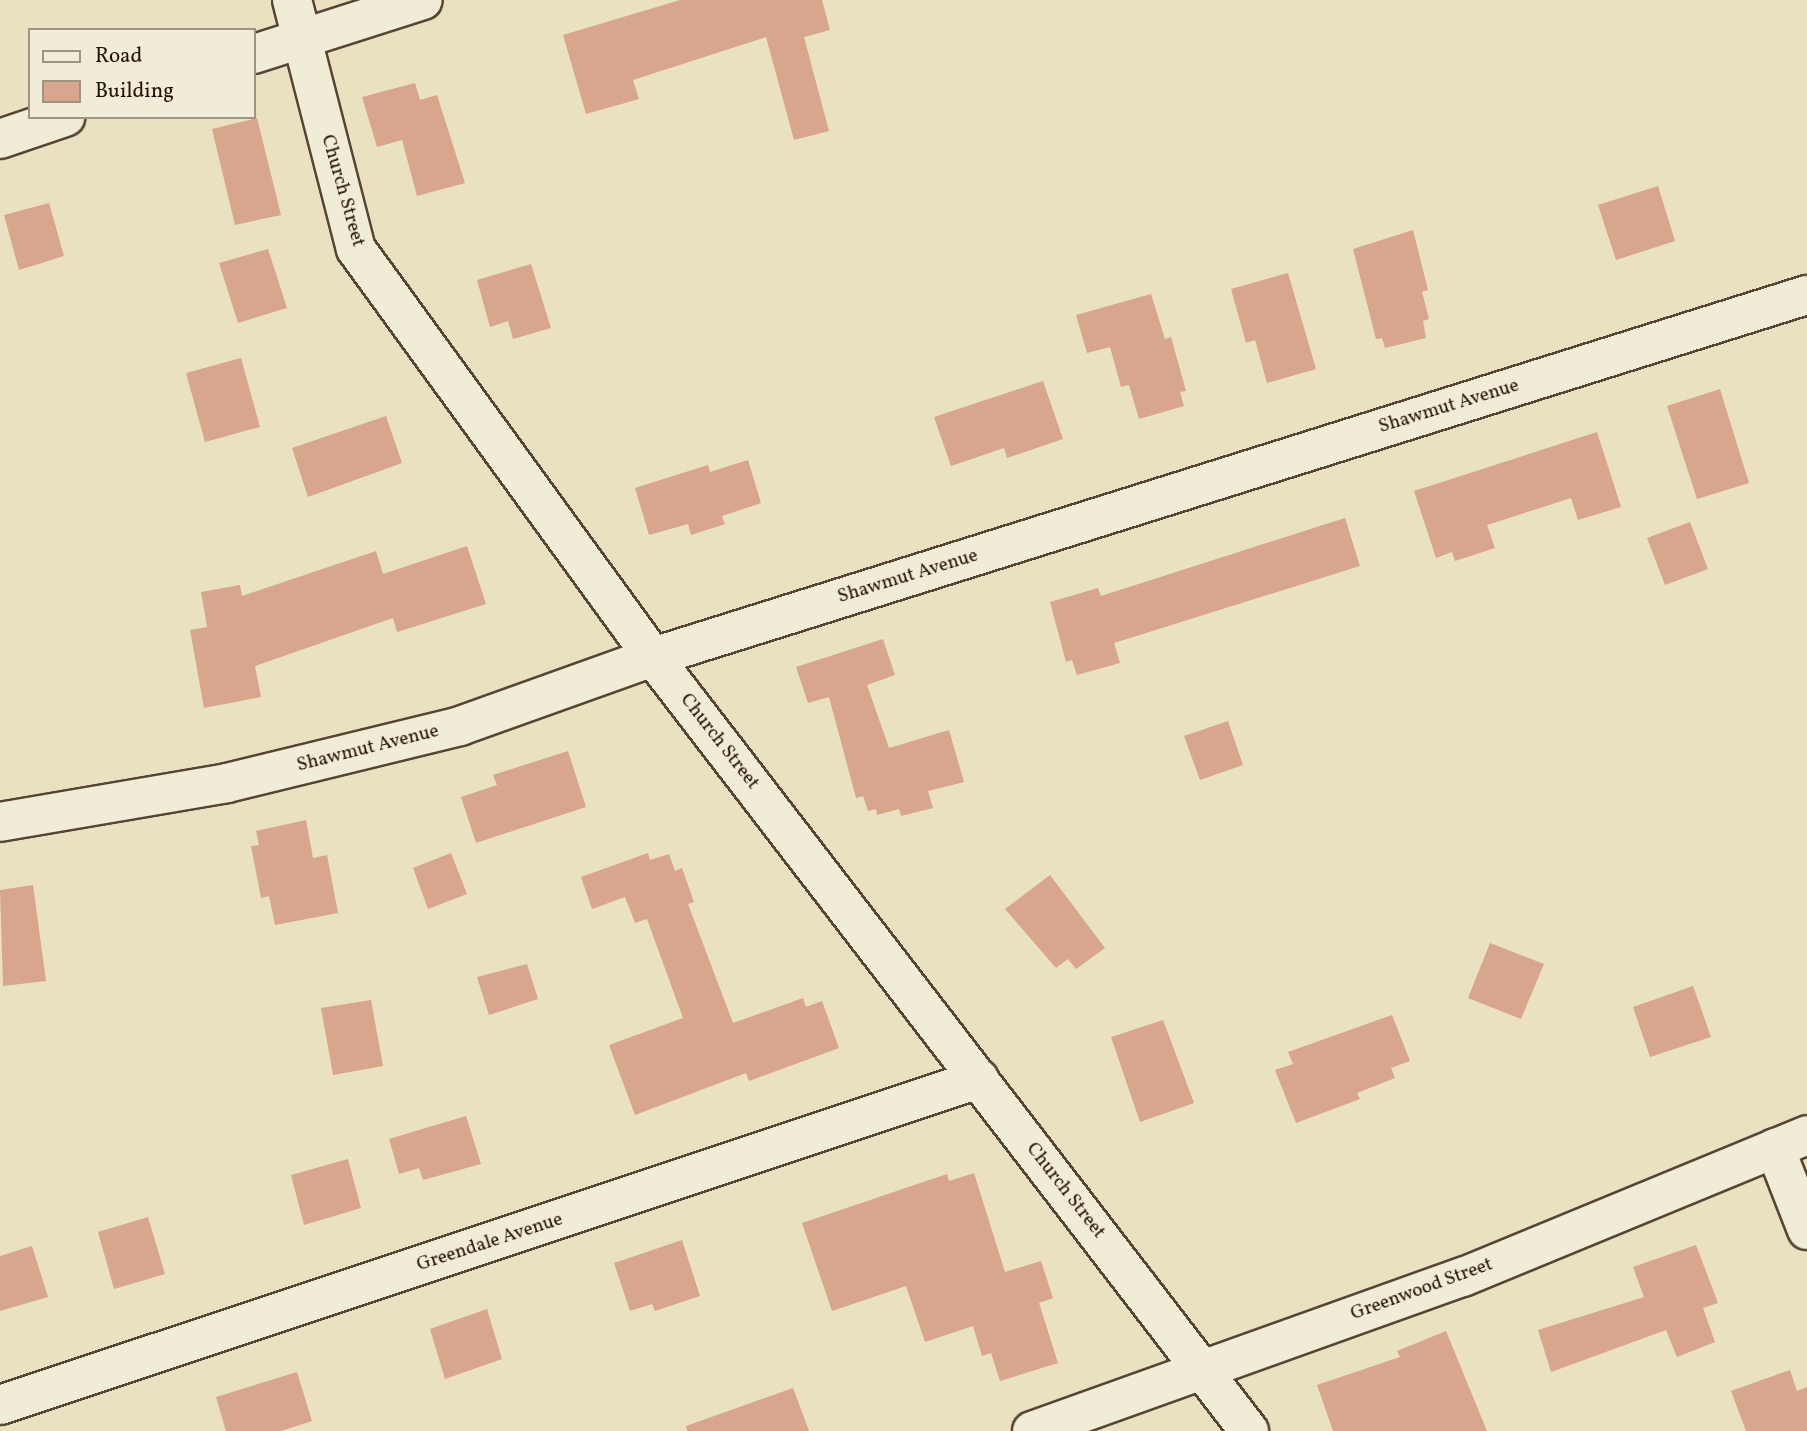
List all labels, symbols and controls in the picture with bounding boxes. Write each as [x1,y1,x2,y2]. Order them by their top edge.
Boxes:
legend [28,28,256,119]
text: Road [95,42,142,71]
text: Building [95,77,174,106]
street label: Church Street [315,132,369,250]
street label: Shawmut Avenue [1376,375,1522,439]
street label: Shawmut Avenue [835,545,981,609]
street label: Church Street [675,690,763,794]
street label: Shawmut Avenue [295,720,441,778]
street label: Church Street [1021,1139,1109,1243]
street label: Greendale Avenue [414,1209,566,1277]
street label: Greenwood Street [1348,1254,1496,1326]

